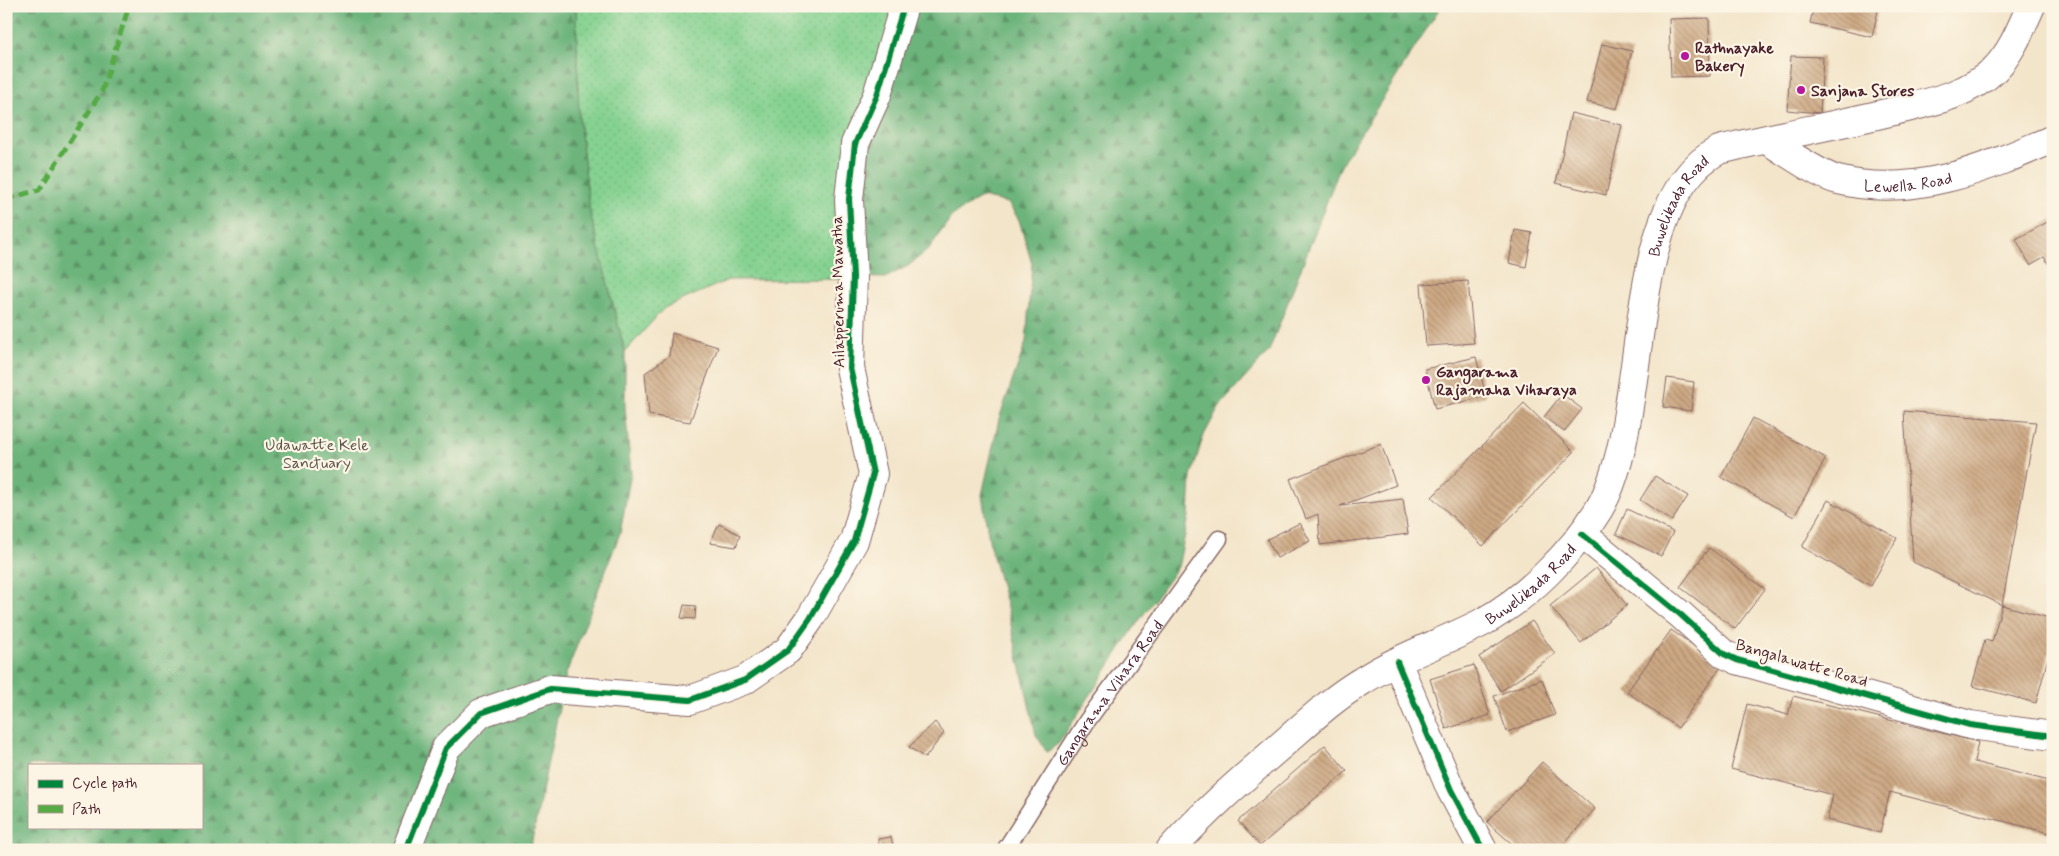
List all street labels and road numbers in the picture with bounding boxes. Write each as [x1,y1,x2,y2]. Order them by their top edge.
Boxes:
street label: Buwelikada Road [1644,151,1714,259]
street label: Lewella Road [1863,168,1955,198]
street label: Ailapperuma Mawatha [827,216,850,368]
street label: Buwelikada Road [1482,540,1582,630]
street label: Gangarama Vihara Road [1052,616,1169,770]
street label: Bangalawatte Road [1733,635,1870,693]

